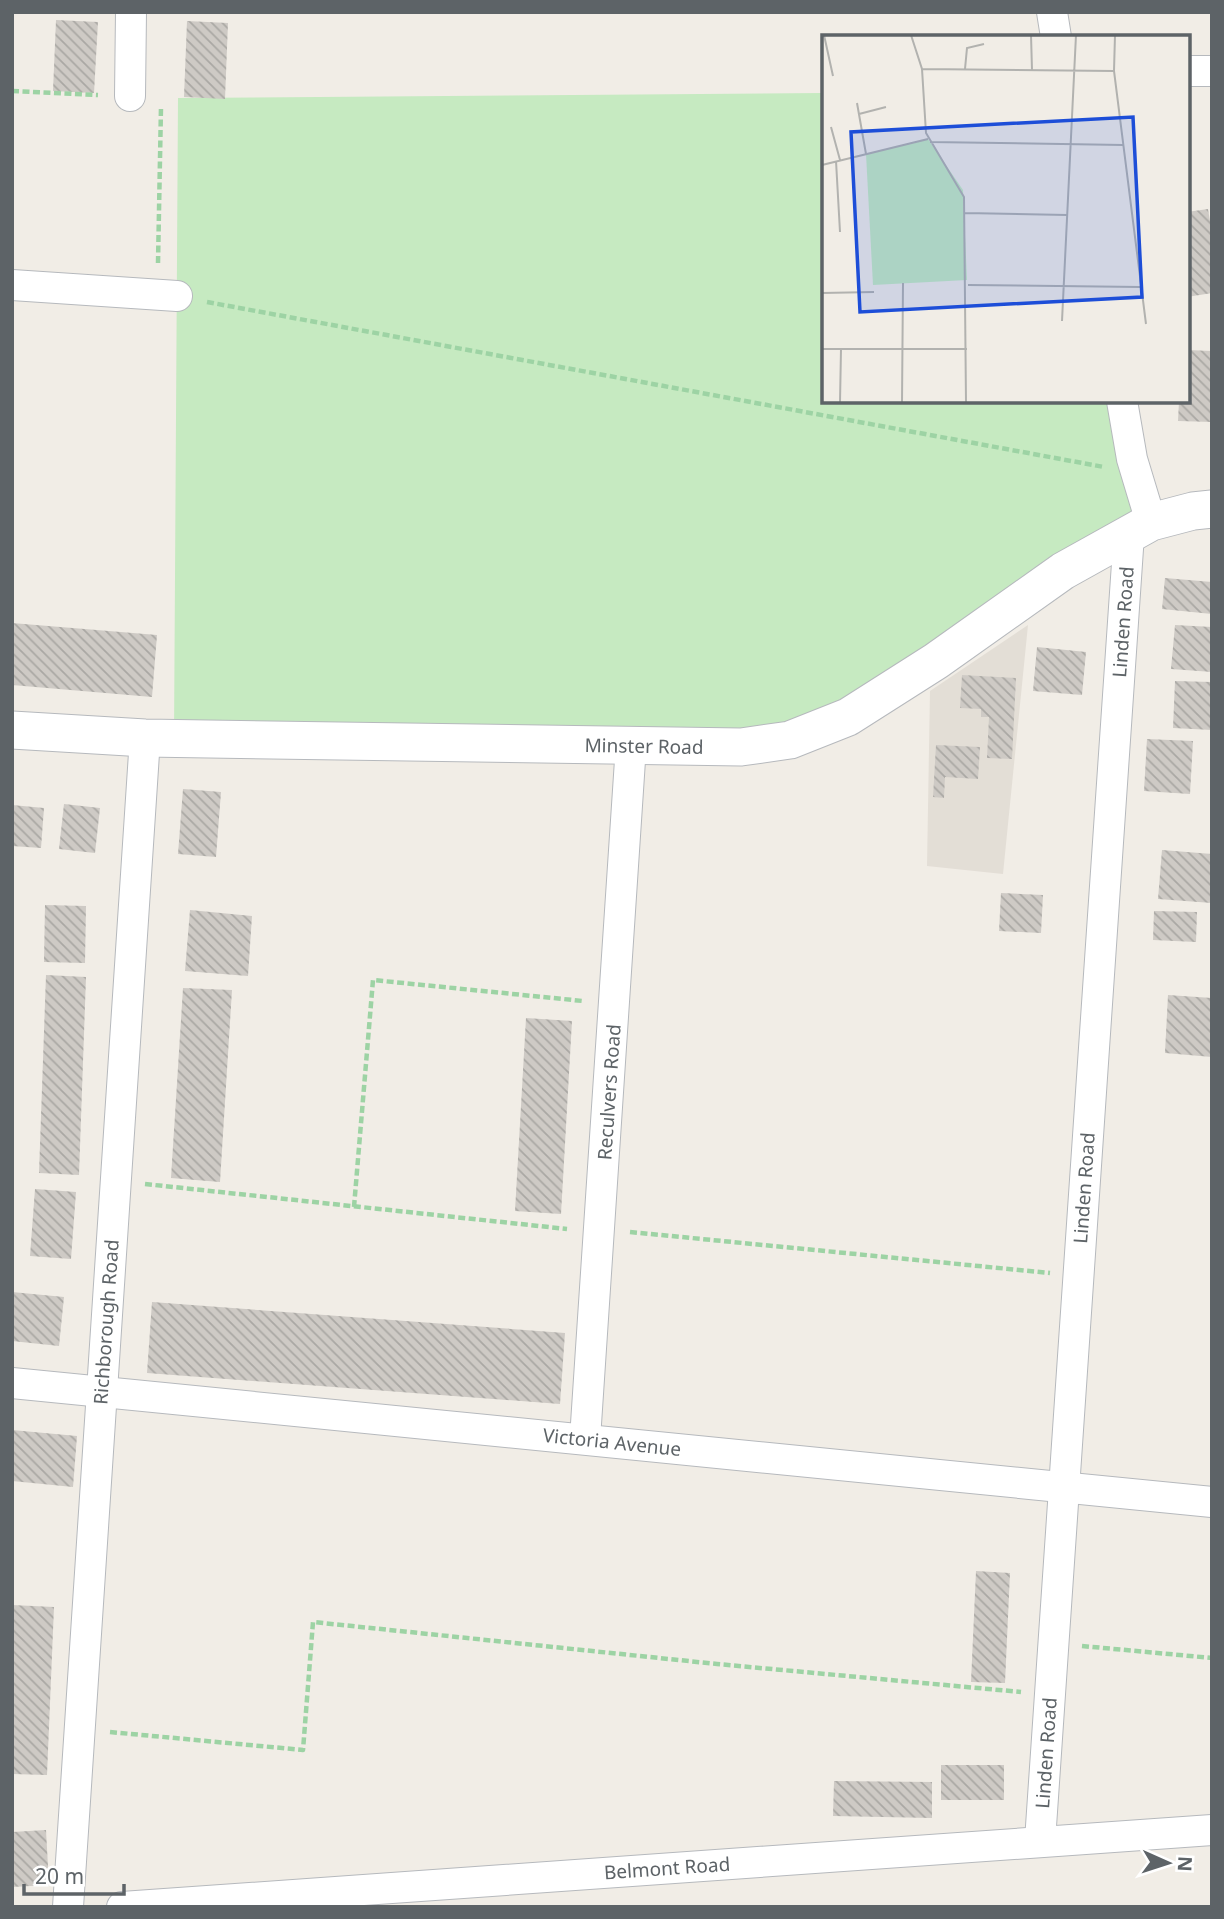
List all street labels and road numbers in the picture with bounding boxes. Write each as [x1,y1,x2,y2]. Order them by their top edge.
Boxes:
street label: Linden Road [1106,566,1140,678]
street label: Minster Road [584,732,704,760]
street label: Reculvers Road [591,1023,627,1161]
street label: Linden Road [1067,1132,1101,1244]
street label: Richborough Road [87,1239,125,1405]
street label: Victoria Avenue [542,1422,682,1462]
street label: Linden Road [1029,1697,1063,1809]
street label: Belmont Road [603,1851,731,1885]

